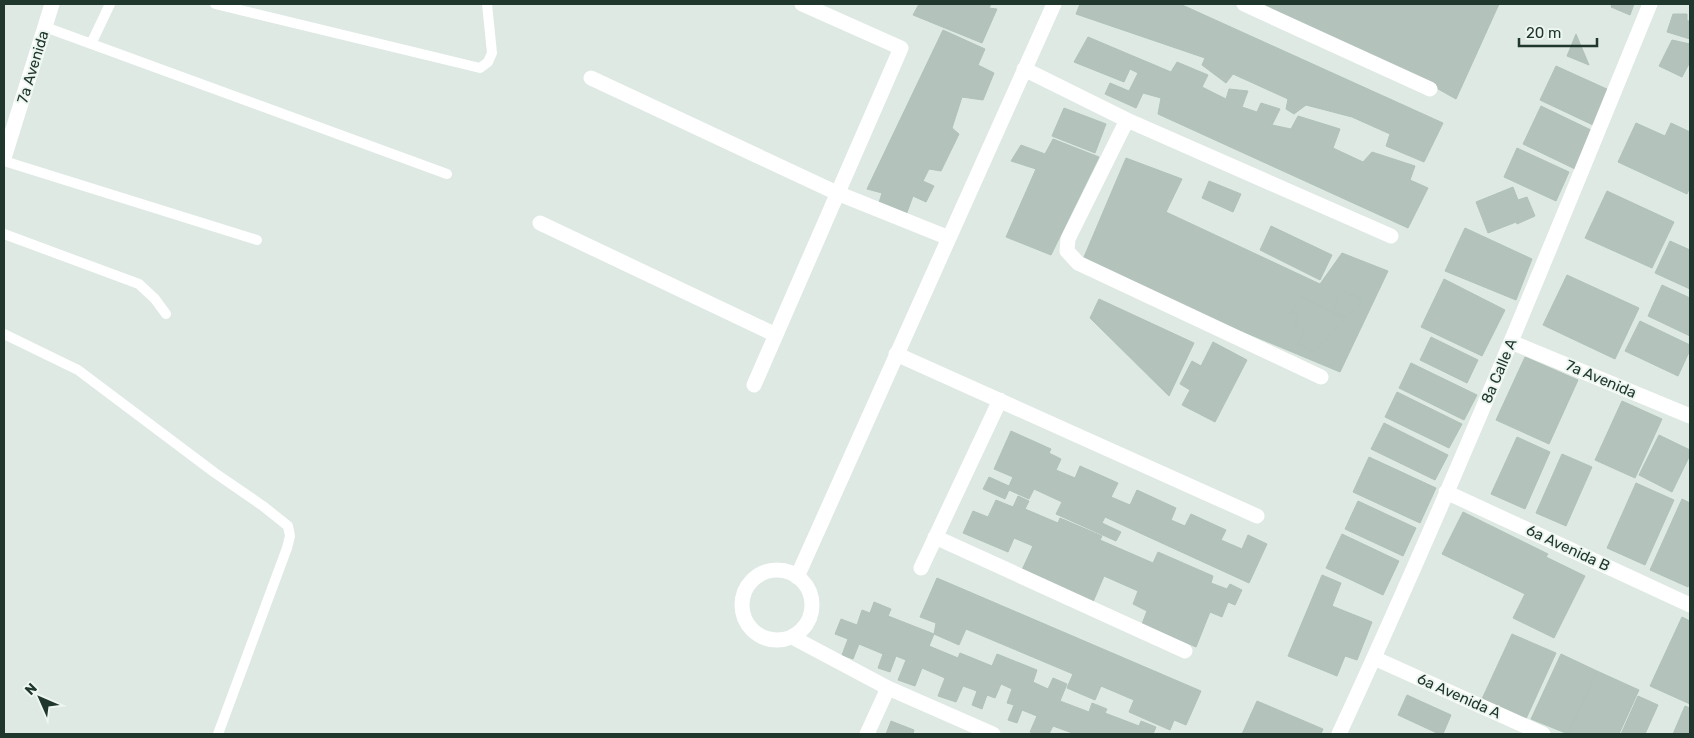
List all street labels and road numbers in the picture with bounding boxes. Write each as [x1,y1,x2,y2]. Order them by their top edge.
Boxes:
street label: 7a Avenida [13,28,53,106]
street label: 8a Calle A [1477,336,1521,406]
street label: 7a Avenida [1563,356,1639,402]
street label: 6a Avenida B [1523,521,1613,575]
street label: 6a Avenida A [1414,670,1504,722]

